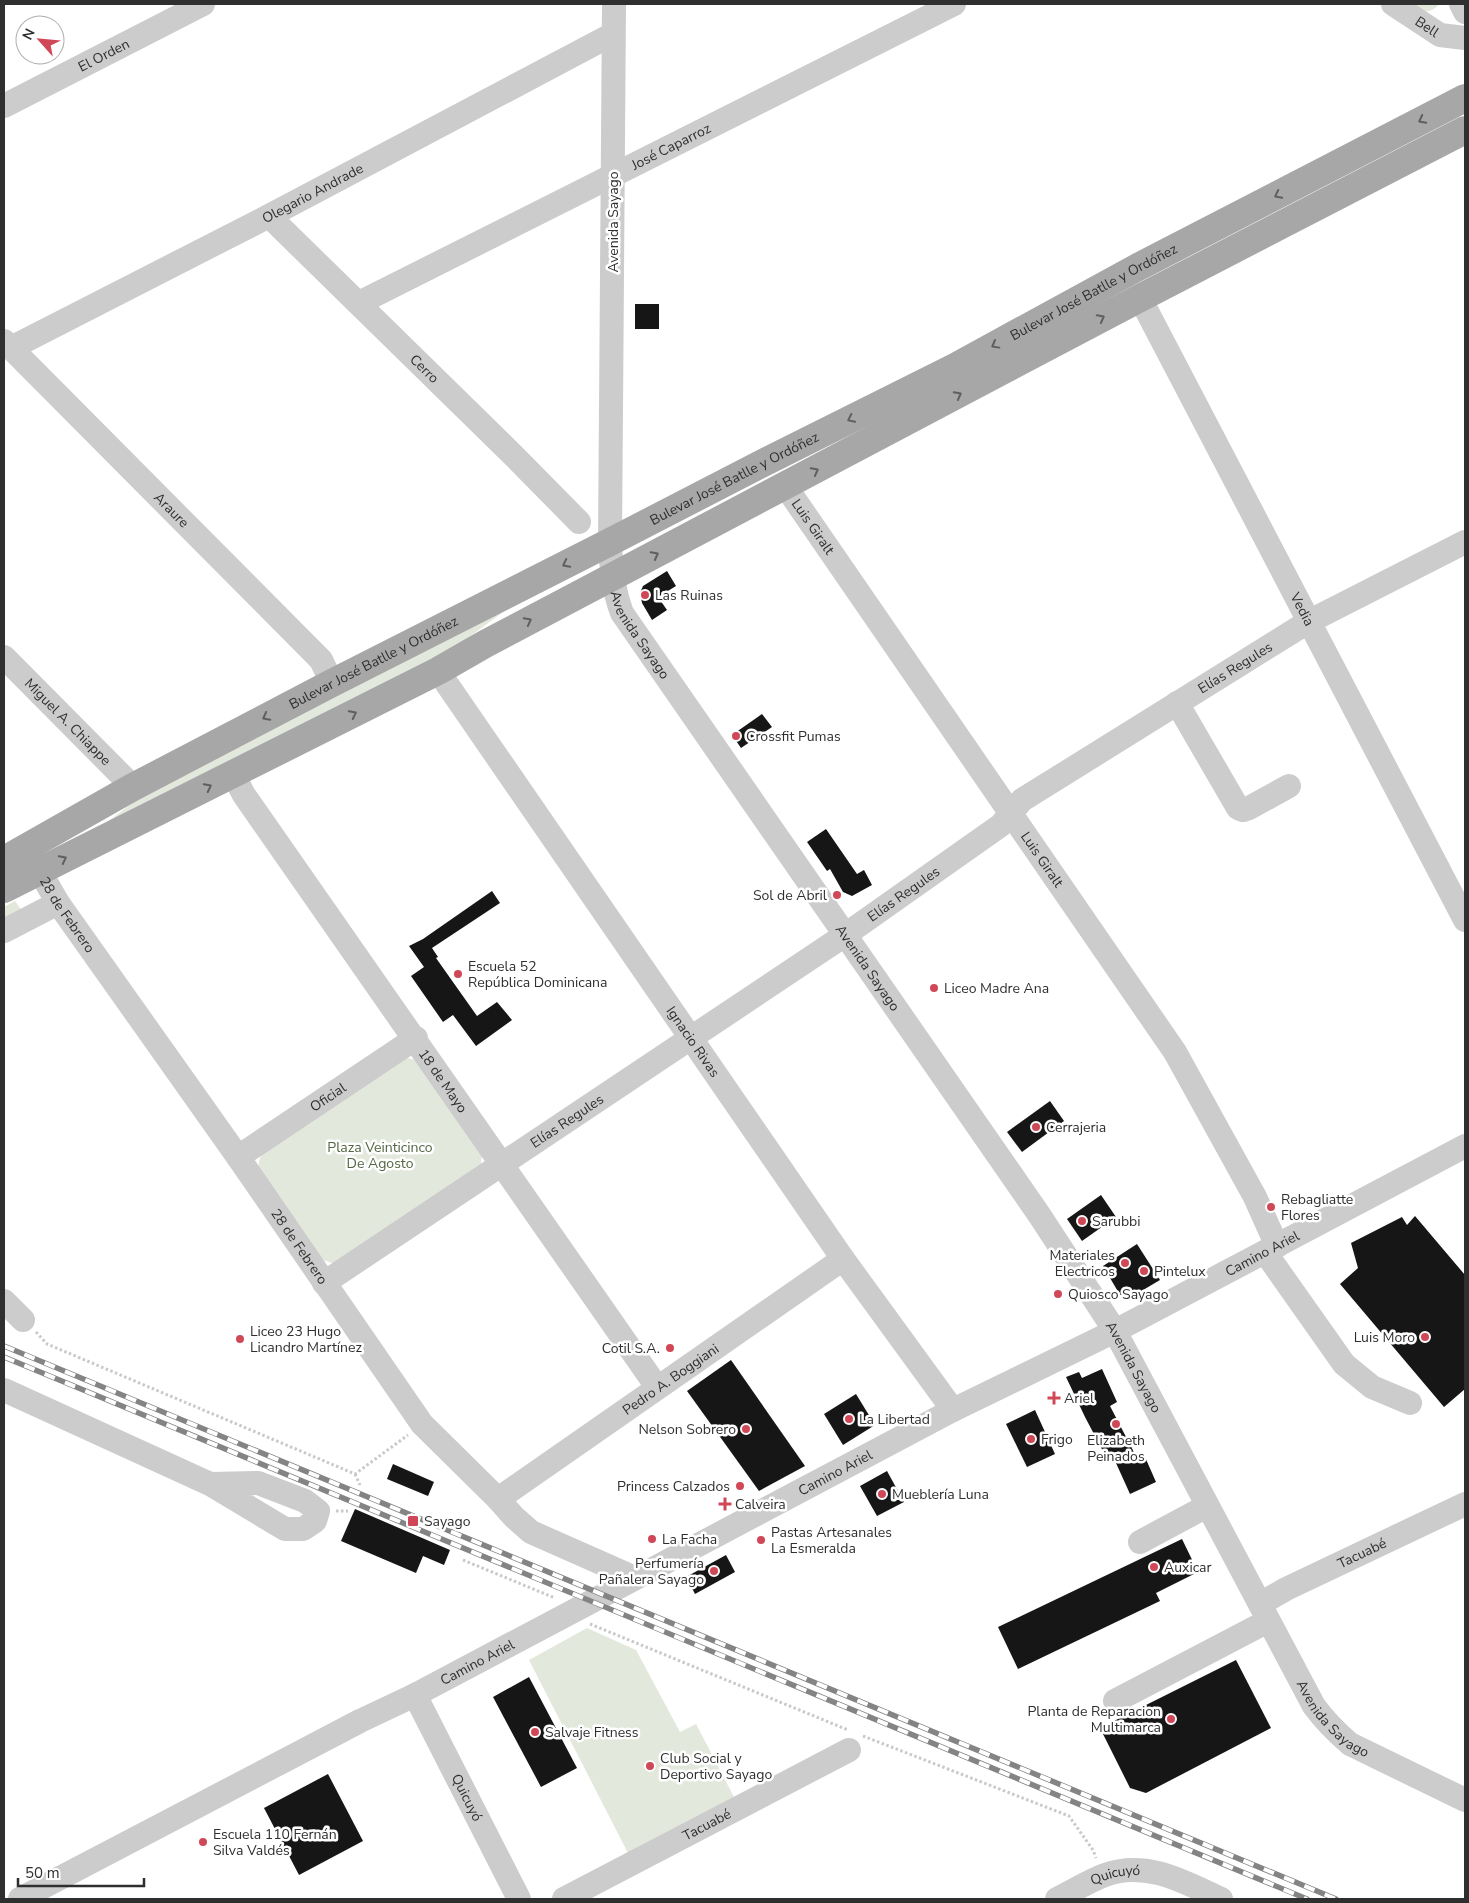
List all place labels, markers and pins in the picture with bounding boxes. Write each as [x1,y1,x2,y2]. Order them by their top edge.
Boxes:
place label: Las Ruinas [655,586,723,605]
marker: Las Ruinas [639,589,651,601]
place label: Crossfit Pumas [746,727,841,746]
marker: Crossfit Pumas [730,730,742,742]
place label: Sol de Abril [753,886,828,905]
marker: Sol de Abril [831,889,843,901]
place label: Escuela 52 República Dominicana [468,957,608,992]
marker: Escuela 52 República Dominicana [452,968,464,980]
place label: Liceo Madre Ana [944,979,1049,998]
marker: Liceo Madre Ana [928,982,940,994]
place label: Cerrajeria [1046,1118,1106,1137]
marker: Cerrajeria [1030,1121,1042,1133]
place label: Rebagliatte Flores [1281,1190,1353,1225]
marker: Rebagliatte Flores [1265,1201,1277,1213]
place label: Sarubbi [1092,1212,1140,1231]
marker: Sarubbi [1076,1215,1088,1227]
place label: Materiales Electricos [1049,1246,1115,1281]
marker: Materiales Electricos [1119,1257,1131,1269]
place label: Pintelux [1154,1262,1206,1281]
marker: Pintelux [1138,1265,1150,1277]
place label: Quiosco Sayago [1068,1285,1169,1304]
marker: Quiosco Sayago [1052,1288,1064,1300]
place label: Liceo 23 Hugo Licandro Martínez [250,1322,362,1357]
place label: Luis Moro [1354,1328,1415,1347]
marker: Luis Moro [1419,1331,1431,1343]
marker: Liceo 23 Hugo Licandro Martínez [234,1333,246,1345]
place label: Cotil S.A. [602,1339,660,1358]
marker: Cotil S.A. [664,1342,676,1354]
place label: Ariel [1064,1389,1095,1408]
marker: Ariel [1048,1392,1060,1404]
place label: La Libertad [859,1410,930,1429]
marker: La Libertad [843,1413,855,1425]
marker: Elizabeth Peinados [1110,1418,1122,1430]
place label: Nelson Sobrero [638,1420,736,1439]
marker: Nelson Sobrero [740,1423,752,1435]
place label: Frigo [1041,1430,1073,1449]
place label: Elizabeth Peinados [1087,1431,1145,1466]
marker: Frigo [1025,1433,1037,1445]
place label: Princess Calzados [617,1477,730,1496]
marker: Princess Calzados [734,1480,746,1492]
place label: Mueblería Luna [892,1485,989,1504]
marker: Mueblería Luna [876,1488,888,1500]
place label: Calveira [735,1495,786,1514]
marker: Calveira [719,1498,731,1510]
place label: Sayago [424,1512,471,1531]
marker: Sayago [406,1514,420,1528]
place label: Pastas Artesanales La Esmeralda [771,1523,892,1558]
place label: La Facha [662,1530,717,1549]
marker: La Facha [646,1533,658,1545]
marker: Pastas Artesanales La Esmeralda [755,1534,767,1546]
place label: Perfumería Pañalera Sayago [599,1554,704,1589]
place label: Auxicar [1164,1558,1212,1577]
marker: Auxicar [1148,1561,1160,1573]
marker: Perfumería Pañalera Sayago [708,1565,720,1577]
place label: Planta de Reparacion Multimarca [1027,1702,1161,1737]
marker: Planta de Reparacion Multimarca [1165,1713,1177,1725]
place label: Salvaje Fitness [545,1723,639,1742]
marker: Salvaje Fitness [529,1726,541,1738]
place label: Club Social y Deportivo Sayago [660,1749,772,1784]
marker: Club Social y Deportivo Sayago [644,1760,656,1772]
place label: Escuela 110 Fernán Silva Valdés [213,1825,337,1860]
marker: Escuela 110 Fernán Silva Valdés [197,1836,209,1848]

